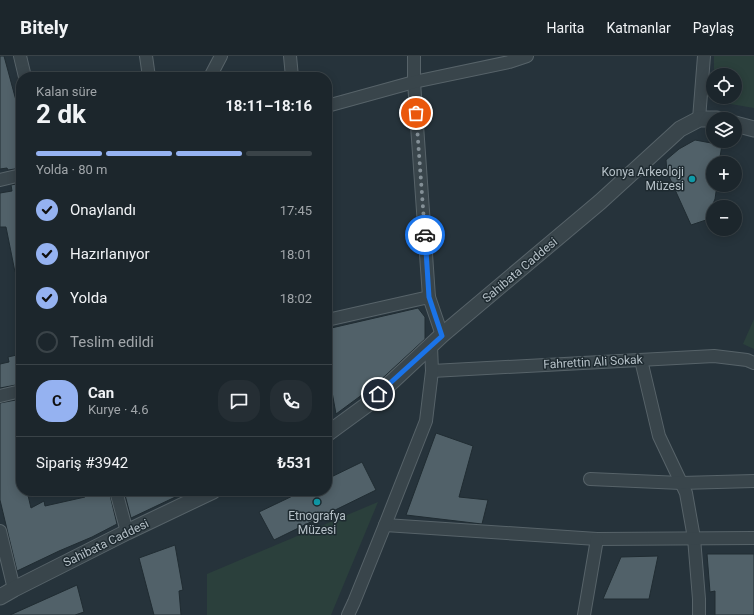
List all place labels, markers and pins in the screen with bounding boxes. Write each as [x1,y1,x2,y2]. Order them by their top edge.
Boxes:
pin [399,96,433,130]
place label: Konya Arkeoloji Müzesi [601,165,684,193]
marker: Konya Arkeoloji Müzesi [687,174,697,184]
pin [361,377,395,411]
marker: Etnografya Müzesi [312,497,322,507]
place label: Etnografya Müzesi [288,509,346,537]

